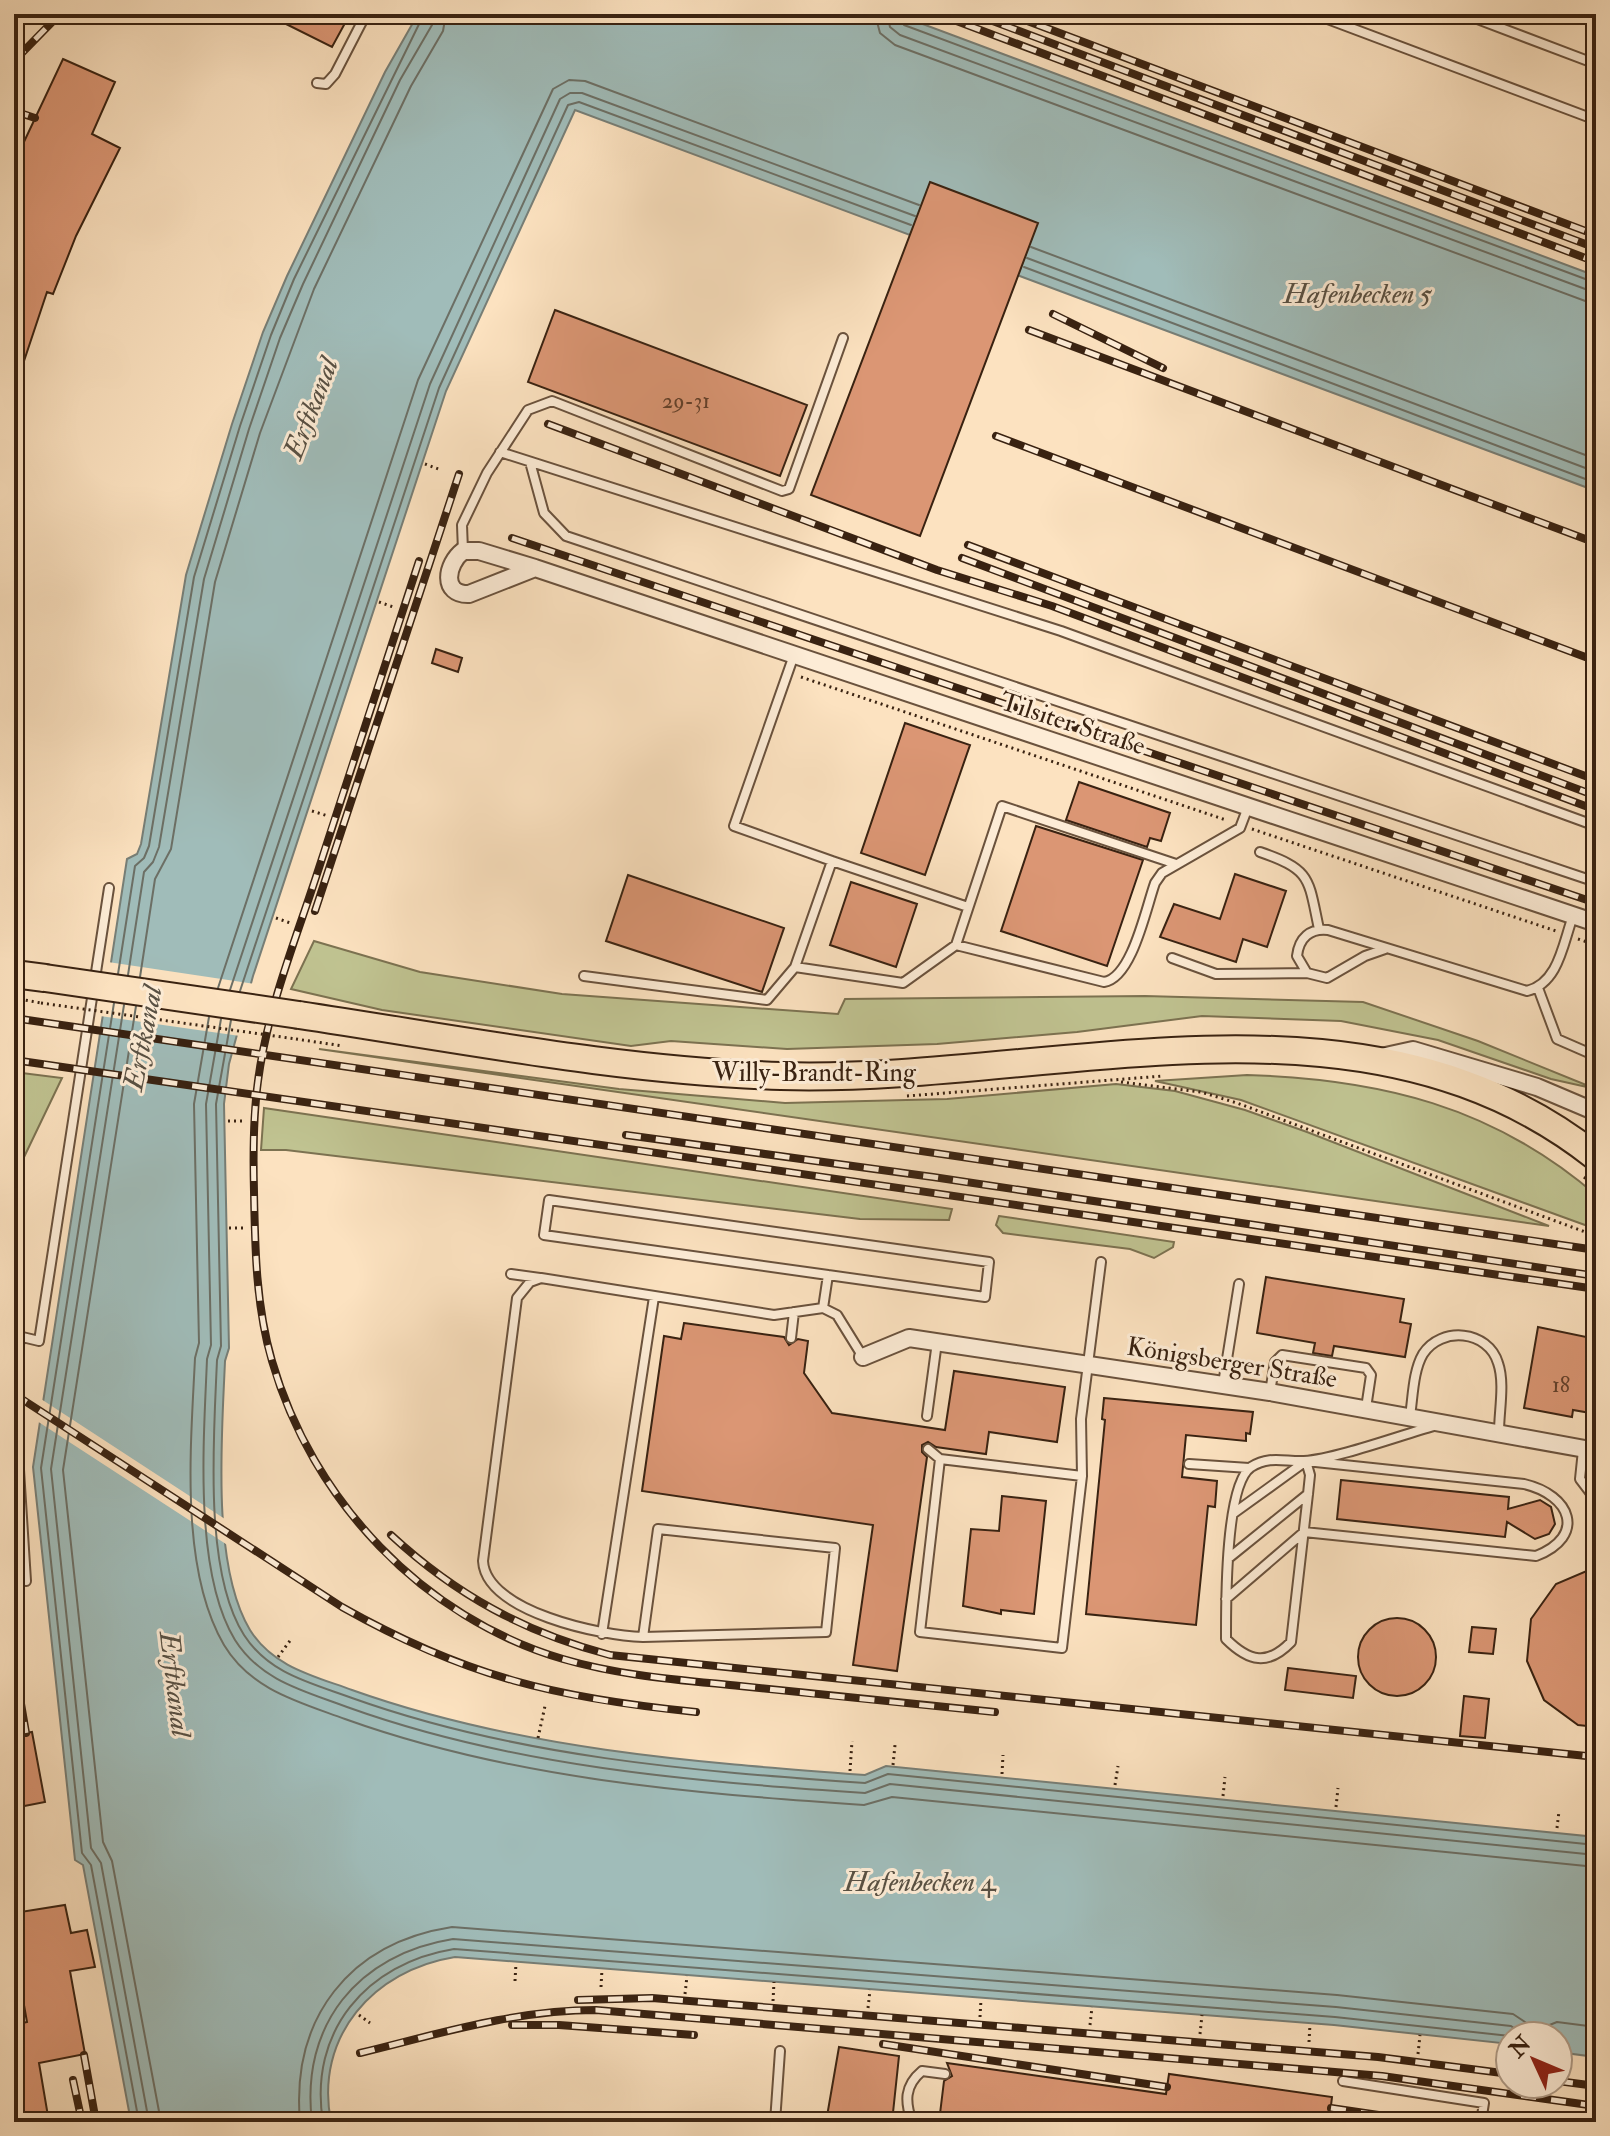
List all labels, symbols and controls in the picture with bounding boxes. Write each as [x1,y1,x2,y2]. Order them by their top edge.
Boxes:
water label: Hafenbecken 5 [1282,277,1432,312]
water label: Erftkanal [275,351,348,466]
house number: 29-31 [662,387,710,415]
street label: Tilsiter Straße [996,685,1149,763]
water label: Erftkanal [116,981,171,1095]
street label: Willy-Brandt-Ring [711,1057,917,1089]
street label: Königsberger Straße [1124,1331,1339,1395]
house number: 18 [1552,1371,1570,1399]
water label: Erftkanal [150,1628,199,1741]
water label: Hafenbecken 4 [842,1865,997,1900]
north arrow [1494,2020,1574,2100]
text: N [1503,2030,1537,2064]

